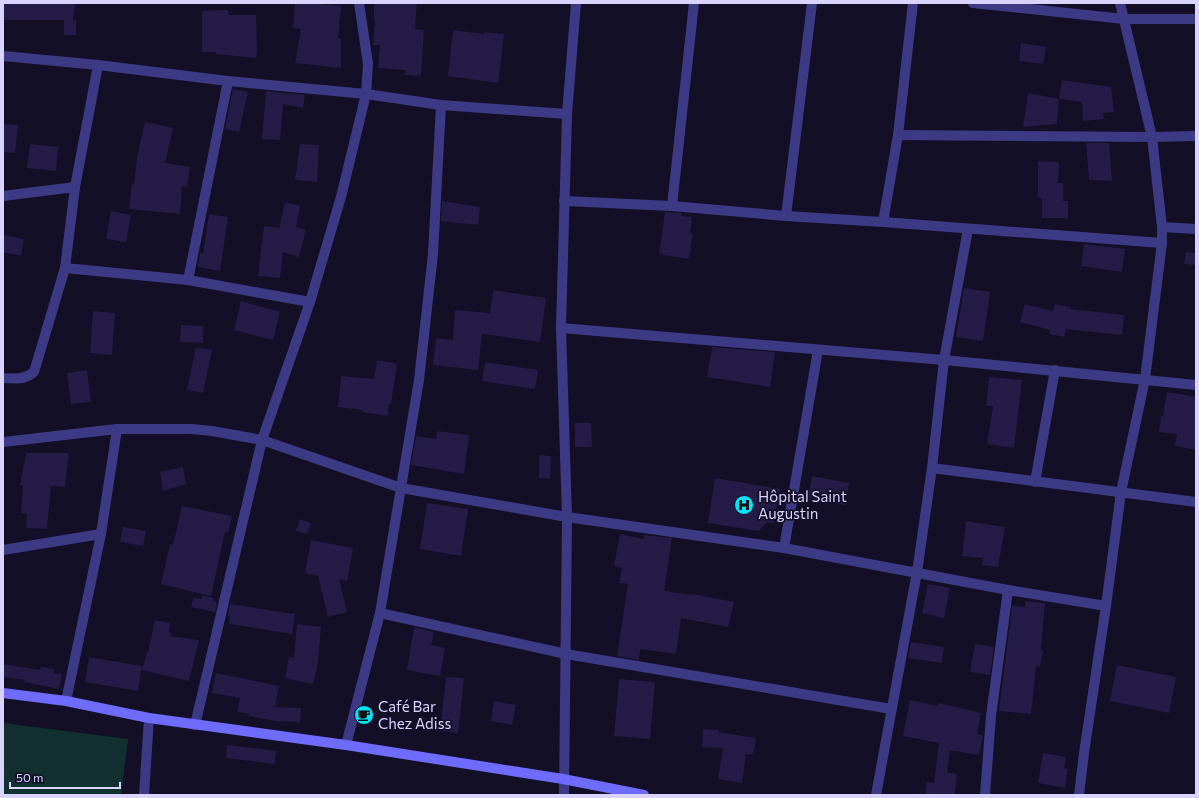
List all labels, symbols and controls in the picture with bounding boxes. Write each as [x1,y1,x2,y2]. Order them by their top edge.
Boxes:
place label: Hôpital Saint Augustin [758,487,847,522]
hospital icon: Hôpital Saint Augustin [733,494,755,516]
place label: Café Bar Chez Adiss [378,697,451,732]
cafe icon: Café Bar Chez Adiss [353,704,375,726]
scale bar [10,764,120,790]
text: 50 m [16,770,44,784]

